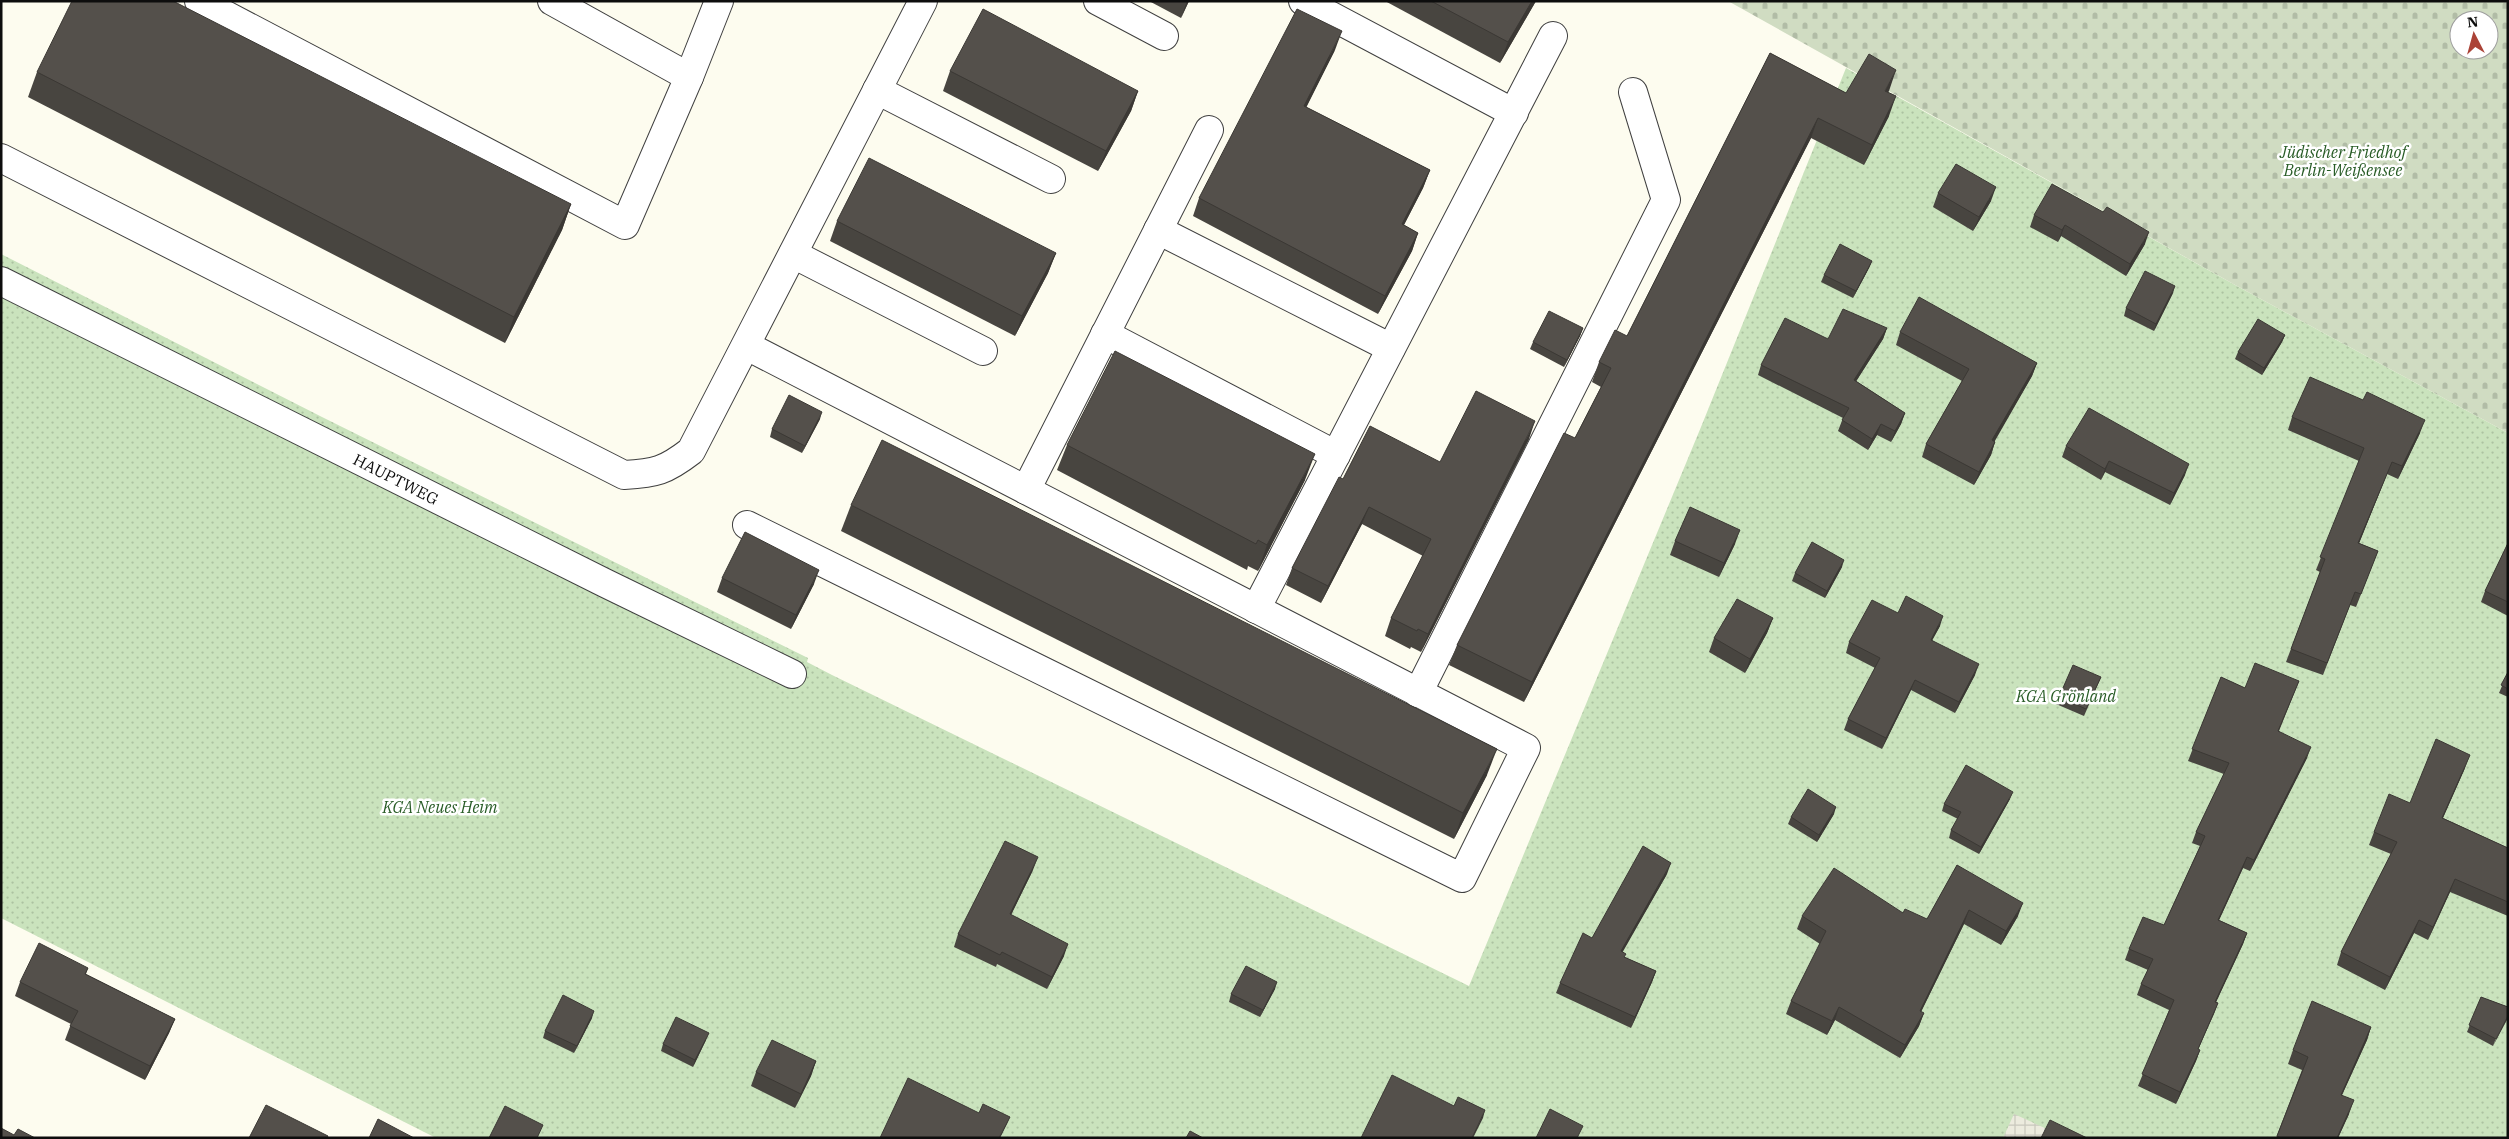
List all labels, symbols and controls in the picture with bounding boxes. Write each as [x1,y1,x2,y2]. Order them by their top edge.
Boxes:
north arrow [2449,10,2499,60]
text: N [2466,13,2479,32]
park label: Jüdischer Friedhof Berlin-Weißensee [2279,142,2409,180]
street label: HAUPTWEG [350,449,442,509]
park label: KGA Grönland [2015,686,2116,706]
park label: KGA Neues Heim [381,797,498,817]

